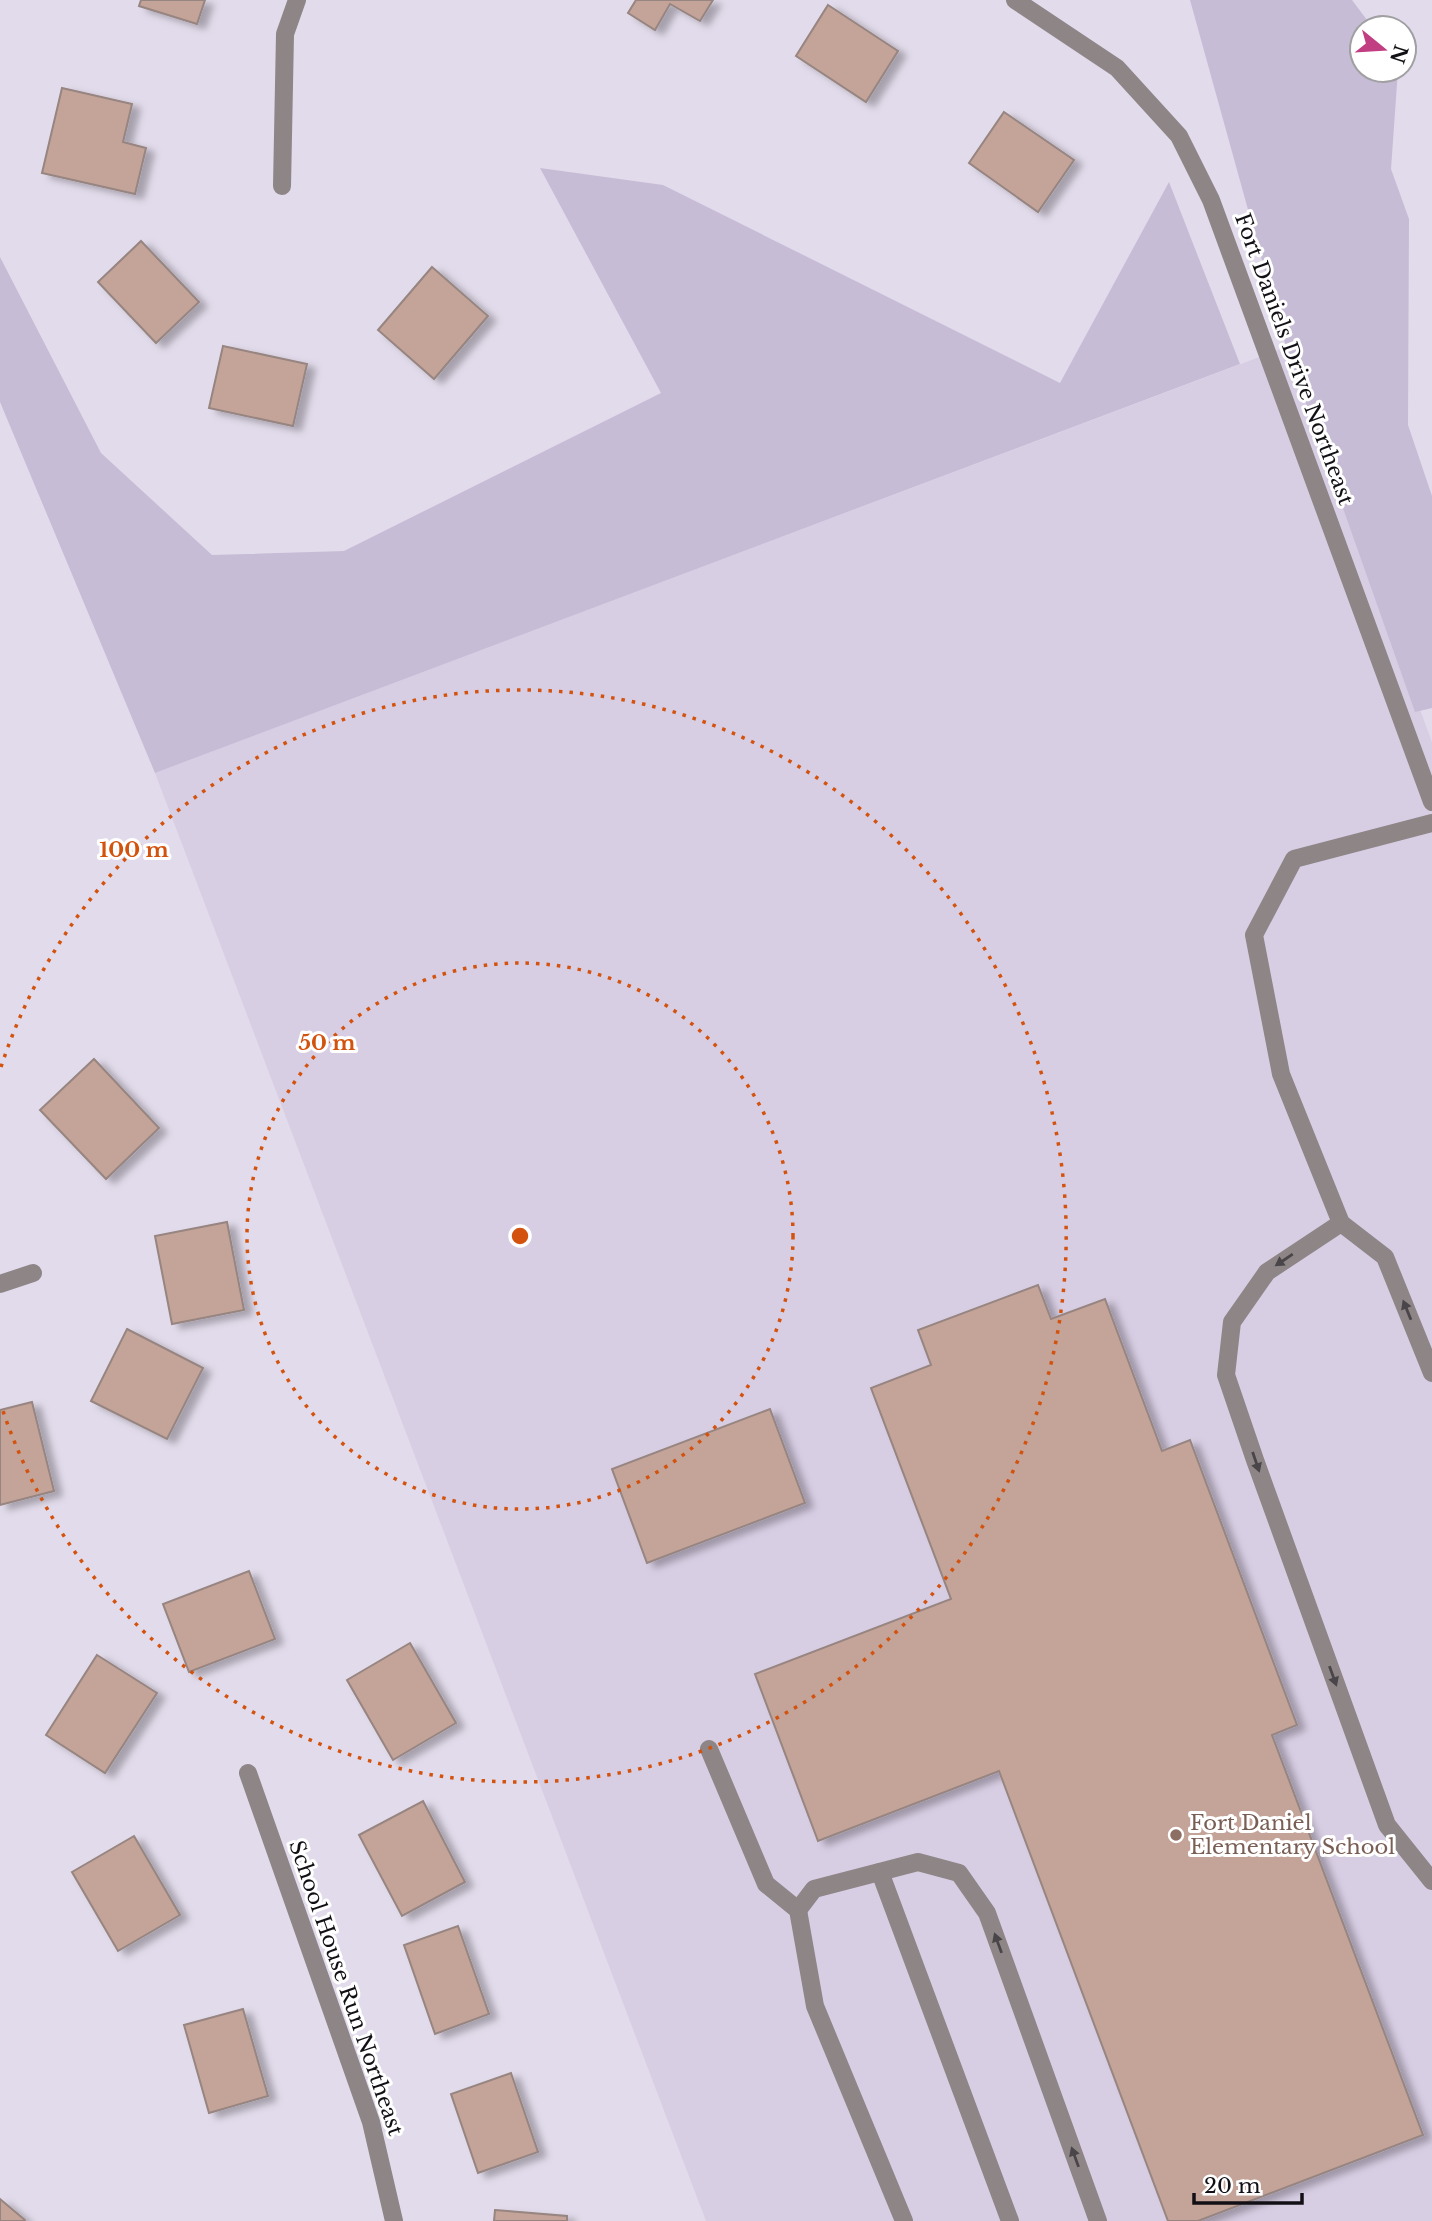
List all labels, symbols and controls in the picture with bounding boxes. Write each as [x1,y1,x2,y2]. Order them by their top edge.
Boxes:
north arrow [1348,14,1418,84]
text: N [1385,42,1412,66]
street label: Fort Daniels Drive Northeast [1229,210,1359,509]
text: 100 m [99,837,169,863]
text: 50 m [298,1030,356,1056]
centre of rings [508,1224,532,1248]
one-way arrow [1275,1254,1294,1267]
one-way arrow [1401,1299,1412,1320]
one-way arrow [1251,1452,1262,1473]
one-way arrow [1328,1666,1339,1687]
place label: Fort Daniel Elementary School [1190,1810,1395,1860]
marker: Fort Daniel Elementary School [1168,1827,1184,1843]
street label: School House Run Northeast [283,1837,409,2139]
one-way arrow [992,1932,1003,1953]
one-way arrow [1069,2146,1080,2167]
scale bar [1194,2162,1302,2206]
text: 20 m [1204,2173,1261,2199]

